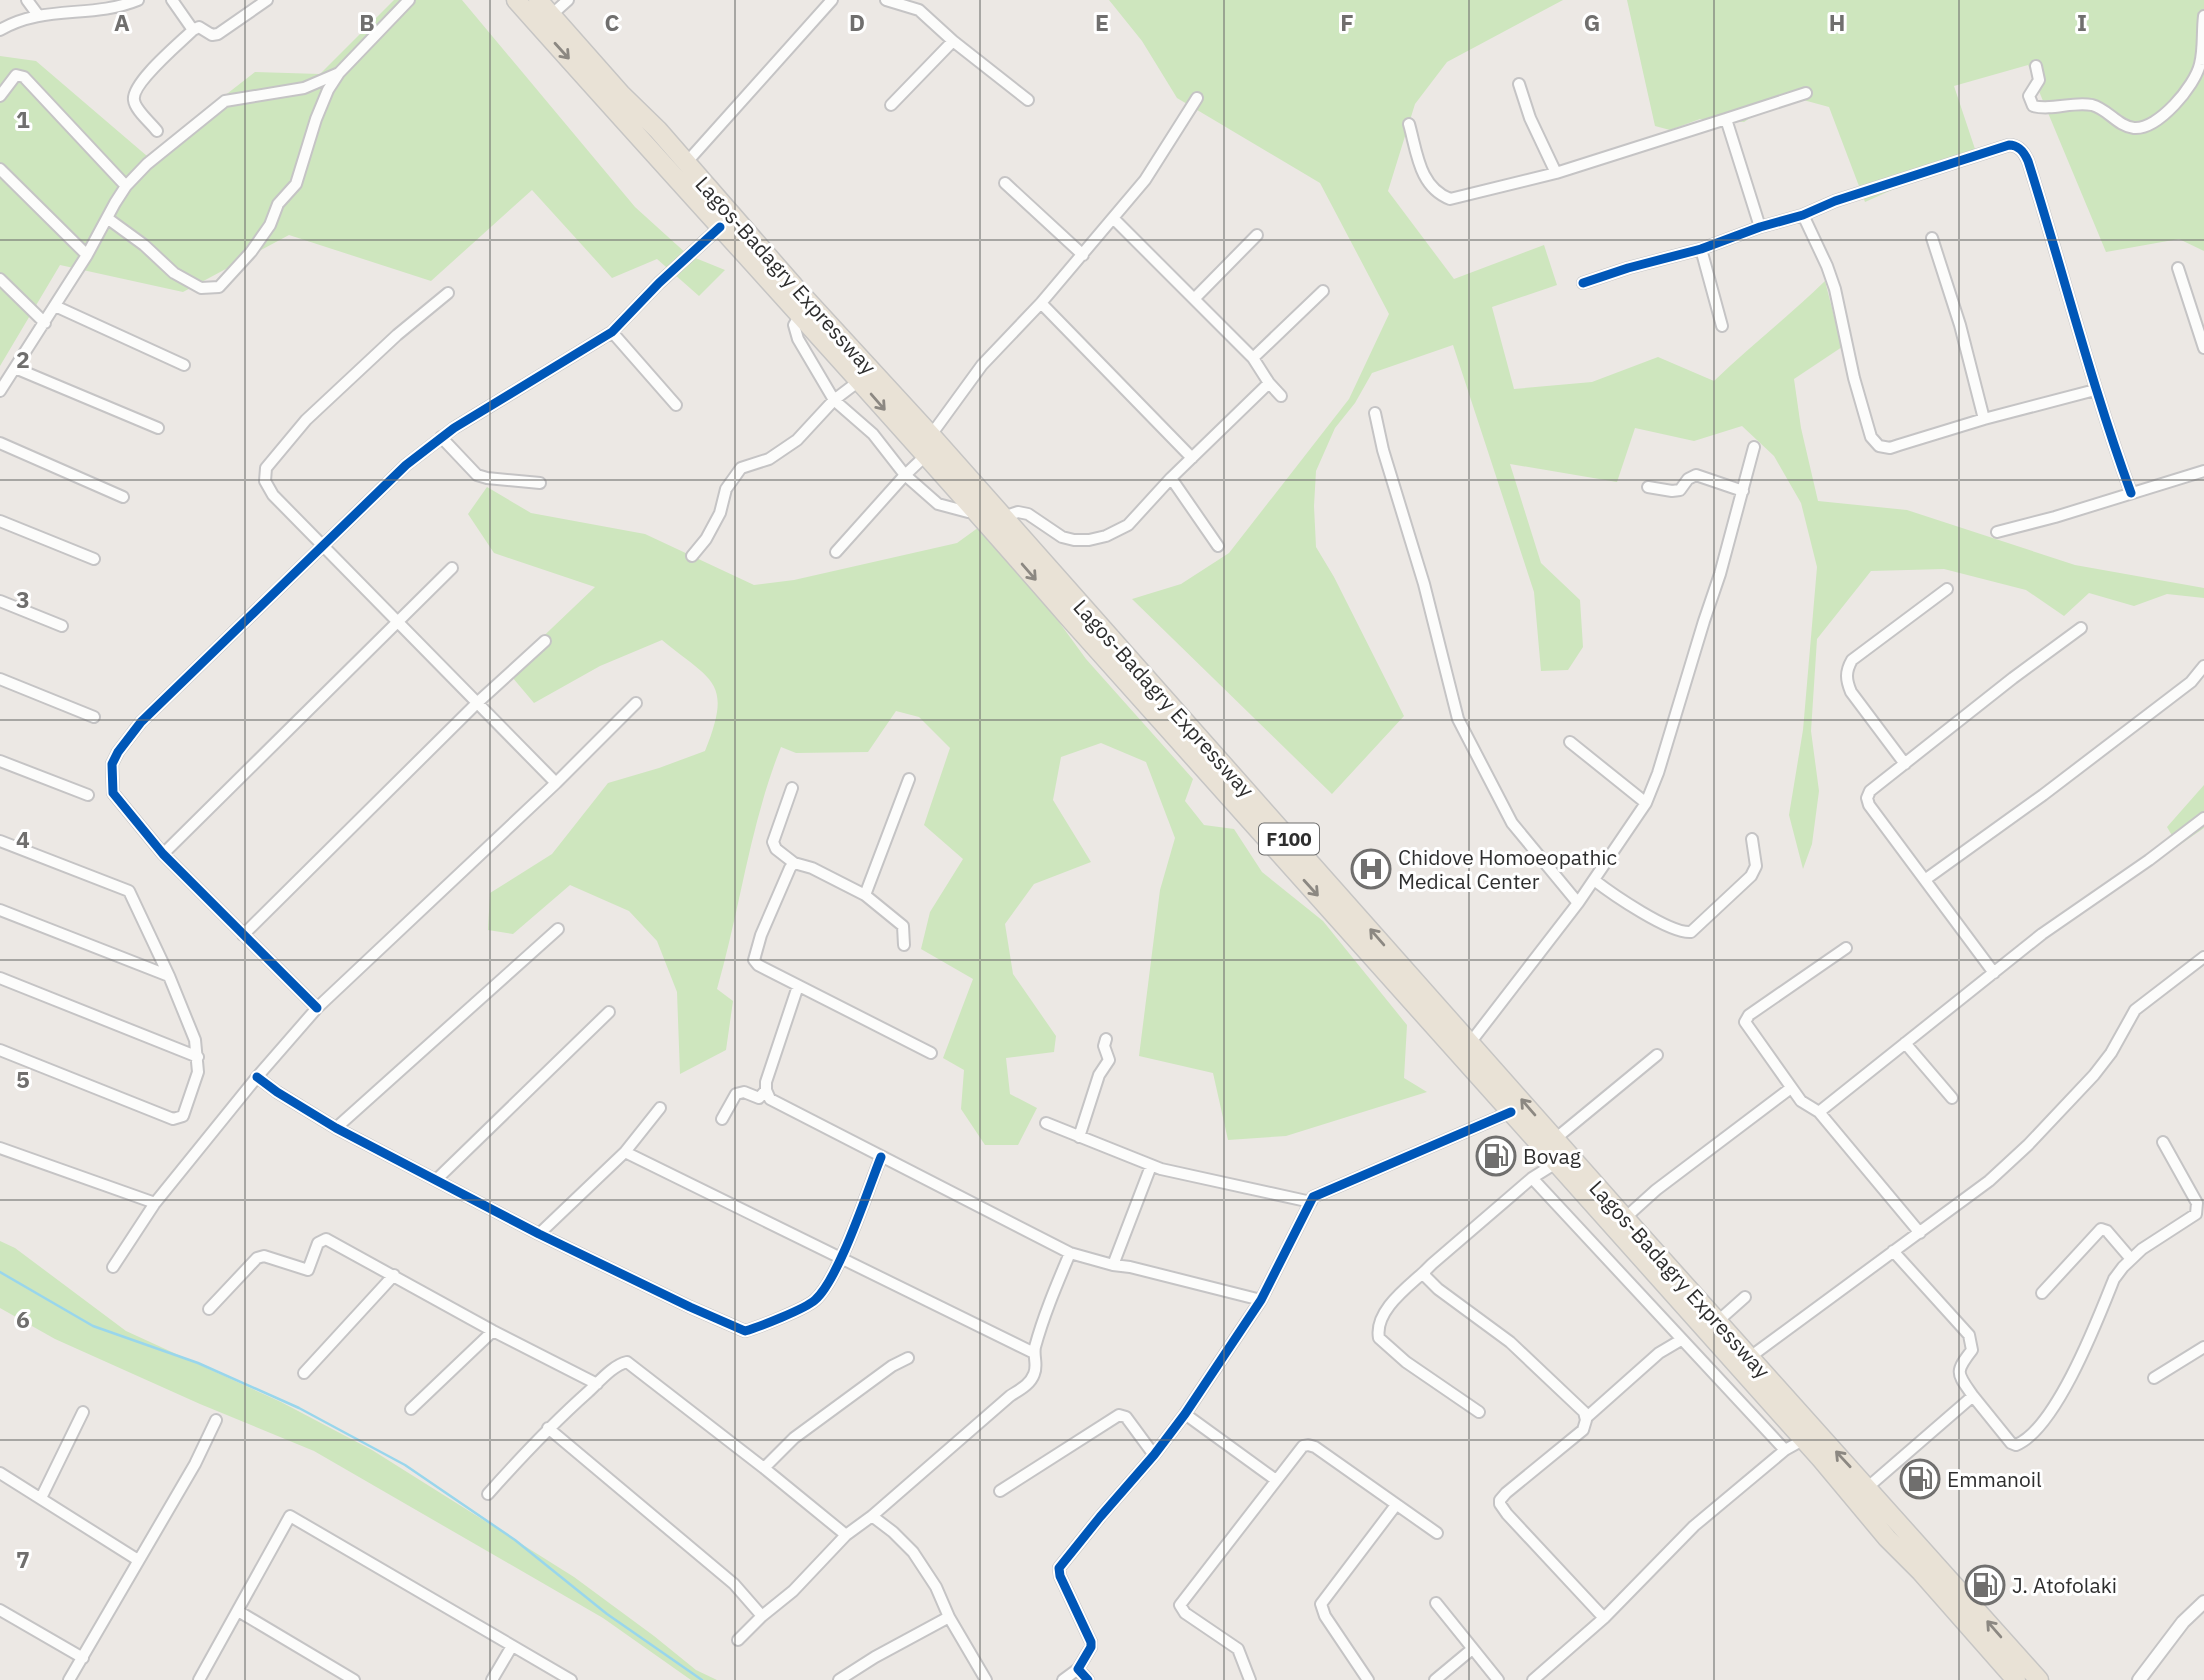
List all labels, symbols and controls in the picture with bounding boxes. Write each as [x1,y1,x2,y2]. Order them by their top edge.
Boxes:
text: A [114,7,130,37]
text: B [359,7,375,37]
text: C [605,7,620,37]
text: D [849,7,865,37]
text: E [1095,7,1109,37]
text: F [1340,7,1354,37]
text: G [1584,7,1600,37]
text: H [1829,7,1845,37]
text: I [2077,7,2087,37]
one-way arrow [554,42,570,60]
text: 1 [16,104,30,134]
street label: Lagos-Badagry Expressway [689,170,883,380]
text: 2 [16,344,30,374]
one-way arrow [870,393,886,411]
one-way arrow [1021,563,1037,581]
text: 3 [16,584,30,614]
street label: Lagos-Badagry Expressway [1067,593,1261,803]
text: 4 [16,824,30,854]
road number: F100 [1259,824,1319,854]
place label: Chidove Homoeopathic Medical Center [1398,843,1617,895]
hospital icon: Chidove Homoeopathic Medical Center [1350,848,1392,890]
one-way arrow [1303,879,1319,897]
one-way arrow [1369,928,1385,946]
text: 5 [16,1064,30,1094]
one-way arrow [1520,1098,1536,1116]
fuel station icon: Bovag [1475,1135,1517,1177]
place label: Bovag [1523,1142,1581,1170]
street label: Lagos-Badagry Expressway [1583,1174,1777,1384]
text: 6 [16,1304,30,1334]
one-way arrow [1834,1451,1851,1468]
fuel station icon: Emmanoil [1899,1458,1941,1500]
place label: Emmanoil [1947,1465,2042,1493]
text: 7 [16,1544,30,1574]
fuel station icon: J. Atofolaki [1964,1564,2006,1606]
place label: J. Atofolaki [2012,1571,2117,1599]
one-way arrow [1986,1621,2002,1639]

